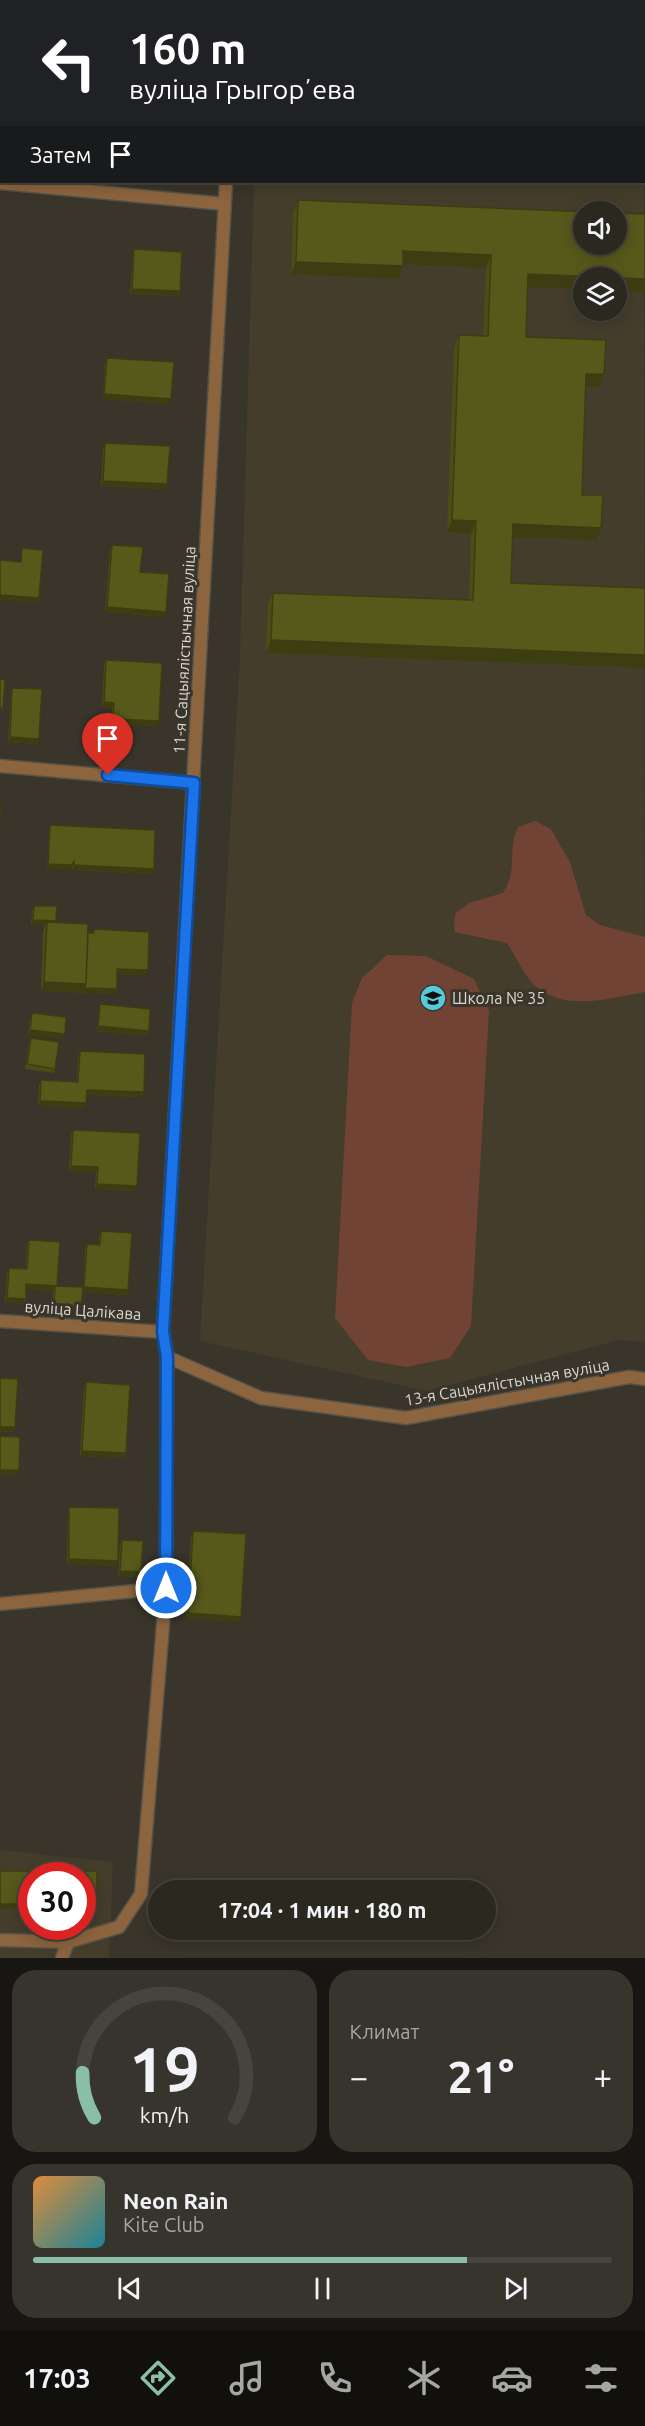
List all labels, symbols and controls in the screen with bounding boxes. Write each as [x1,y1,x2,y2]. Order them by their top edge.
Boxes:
icon: left [30,24,108,102]
text: 160 m [129,25,246,72]
text: вуліца Грыгорʼева [129,74,356,104]
icon: arrive [104,138,137,171]
text: Затем [30,142,92,167]
map controls [573,201,627,321]
button: sound [573,201,627,255]
button: layers [573,267,627,321]
street label: 11-я Сацыялістычная вуліца [170,546,198,754]
pin [82,713,133,775]
icon: arrive [91,722,124,755]
school or university icon: Школа № 35 [418,983,448,1013]
place label: Школа № 35 [452,989,545,1007]
street label: вуліца Цалікава [24,1297,142,1323]
street label: 13-я Сацыялістычная вуліца [403,1355,611,1409]
position arrow [134,1556,198,1620]
speed limit sign: 30 [18,1862,96,1940]
text: 17:04 · 1 мин · 180 m [218,1897,426,1922]
text: Климат [350,2020,419,2043]
text: 19 [129,2034,199,2104]
text: 21° [447,2051,514,2102]
text: − [350,2058,368,2095]
text: + [593,2058,612,2095]
text: km/h [139,2103,189,2127]
text: Neon Rain [123,2188,228,2213]
text: Kite Club [123,2213,205,2236]
icon: previous [113,2272,146,2305]
icon: pause [306,2272,339,2305]
icon: next [499,2272,532,2305]
icon: directions [137,2357,179,2399]
icon: music [226,2357,268,2399]
icon: phone [314,2357,356,2399]
icon: climate [403,2357,445,2399]
icon: car [491,2357,533,2399]
icon: filters [580,2357,622,2399]
text: 17:03 [23,2363,91,2393]

